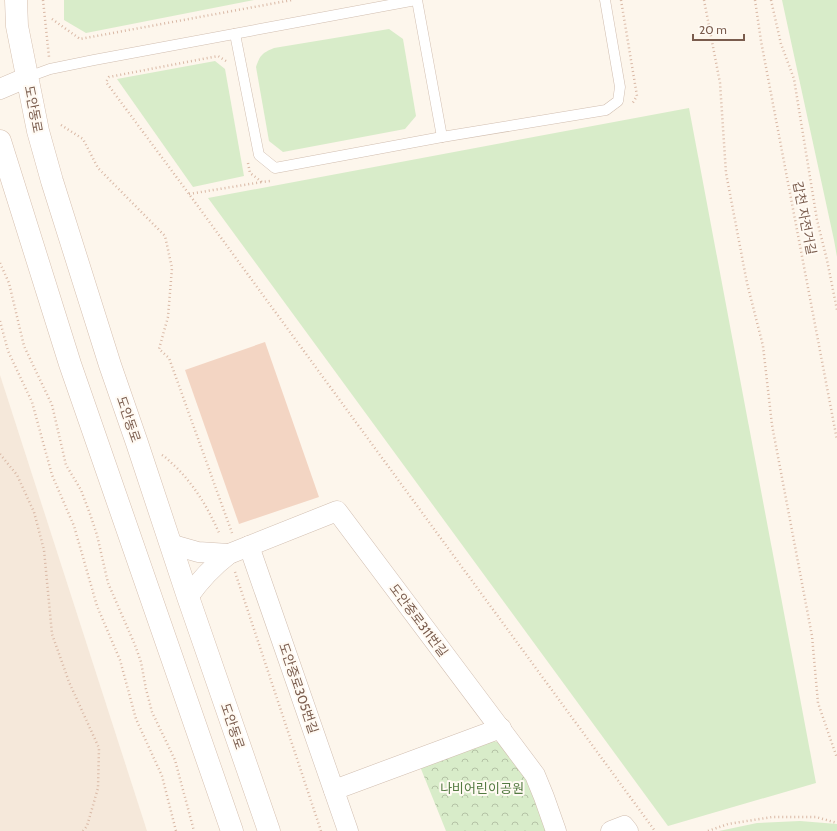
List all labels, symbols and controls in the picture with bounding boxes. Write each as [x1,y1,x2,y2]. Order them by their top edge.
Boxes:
scale bar [693,16,744,42]
text: 20 m [699,22,727,37]
street label: 도안동로 [22,84,46,134]
street label: 갑천 자전거길 [790,180,820,256]
street label: 도안동로 [114,394,144,444]
street label: 도안중로311번길 [386,580,452,660]
street label: 도안중로305번길 [276,641,322,735]
street label: 도안동로 [218,701,248,751]
park label: 나비어린이공원 [440,780,524,796]

